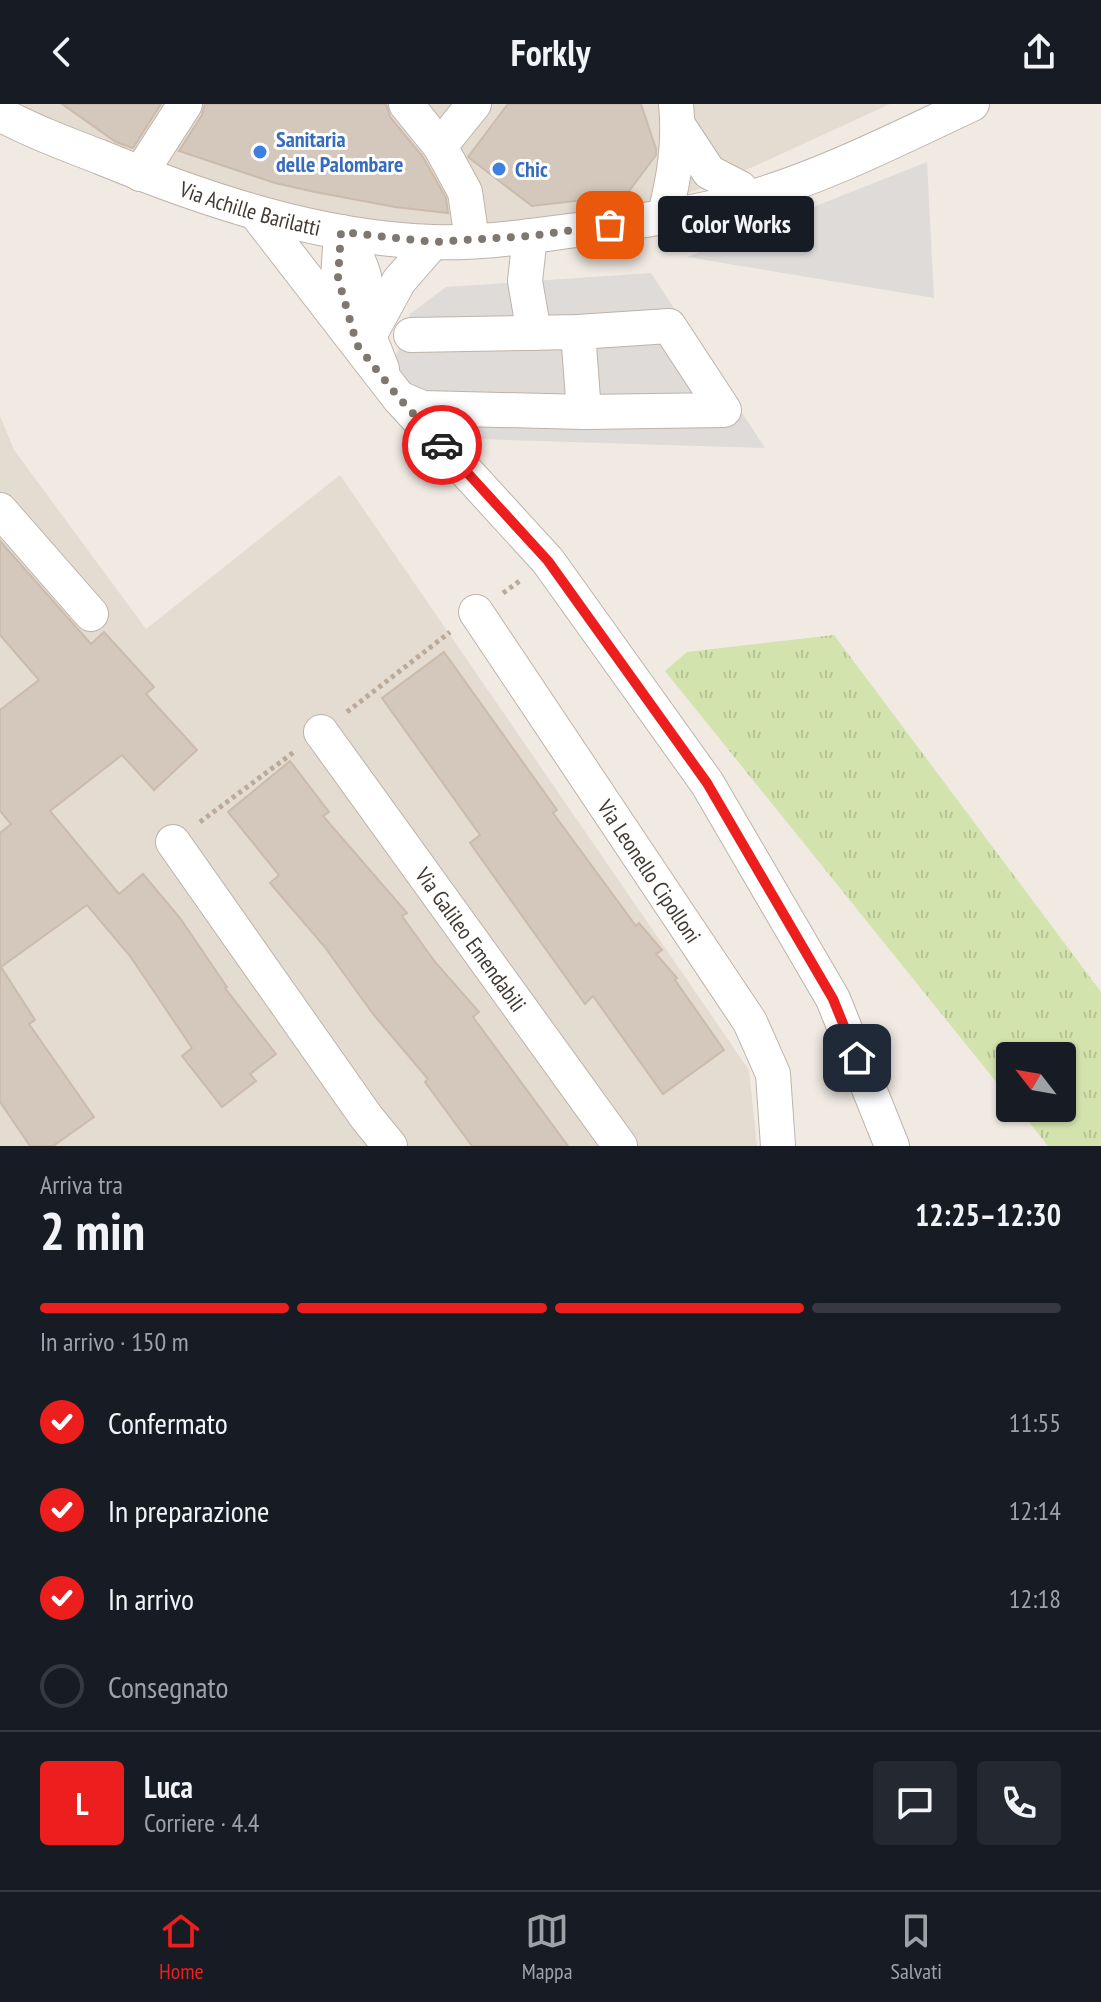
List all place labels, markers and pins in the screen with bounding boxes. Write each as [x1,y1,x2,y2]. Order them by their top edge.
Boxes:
place label: Sanitaria delle Palombare [276,125,403,178]
marker: Sanitaria delle Palombare [251,143,269,161]
place label: Chic [515,155,548,183]
marker: Chic [490,160,508,178]
pin [576,191,644,259]
callout: Color Works [658,197,814,253]
pin [823,1024,891,1092]

